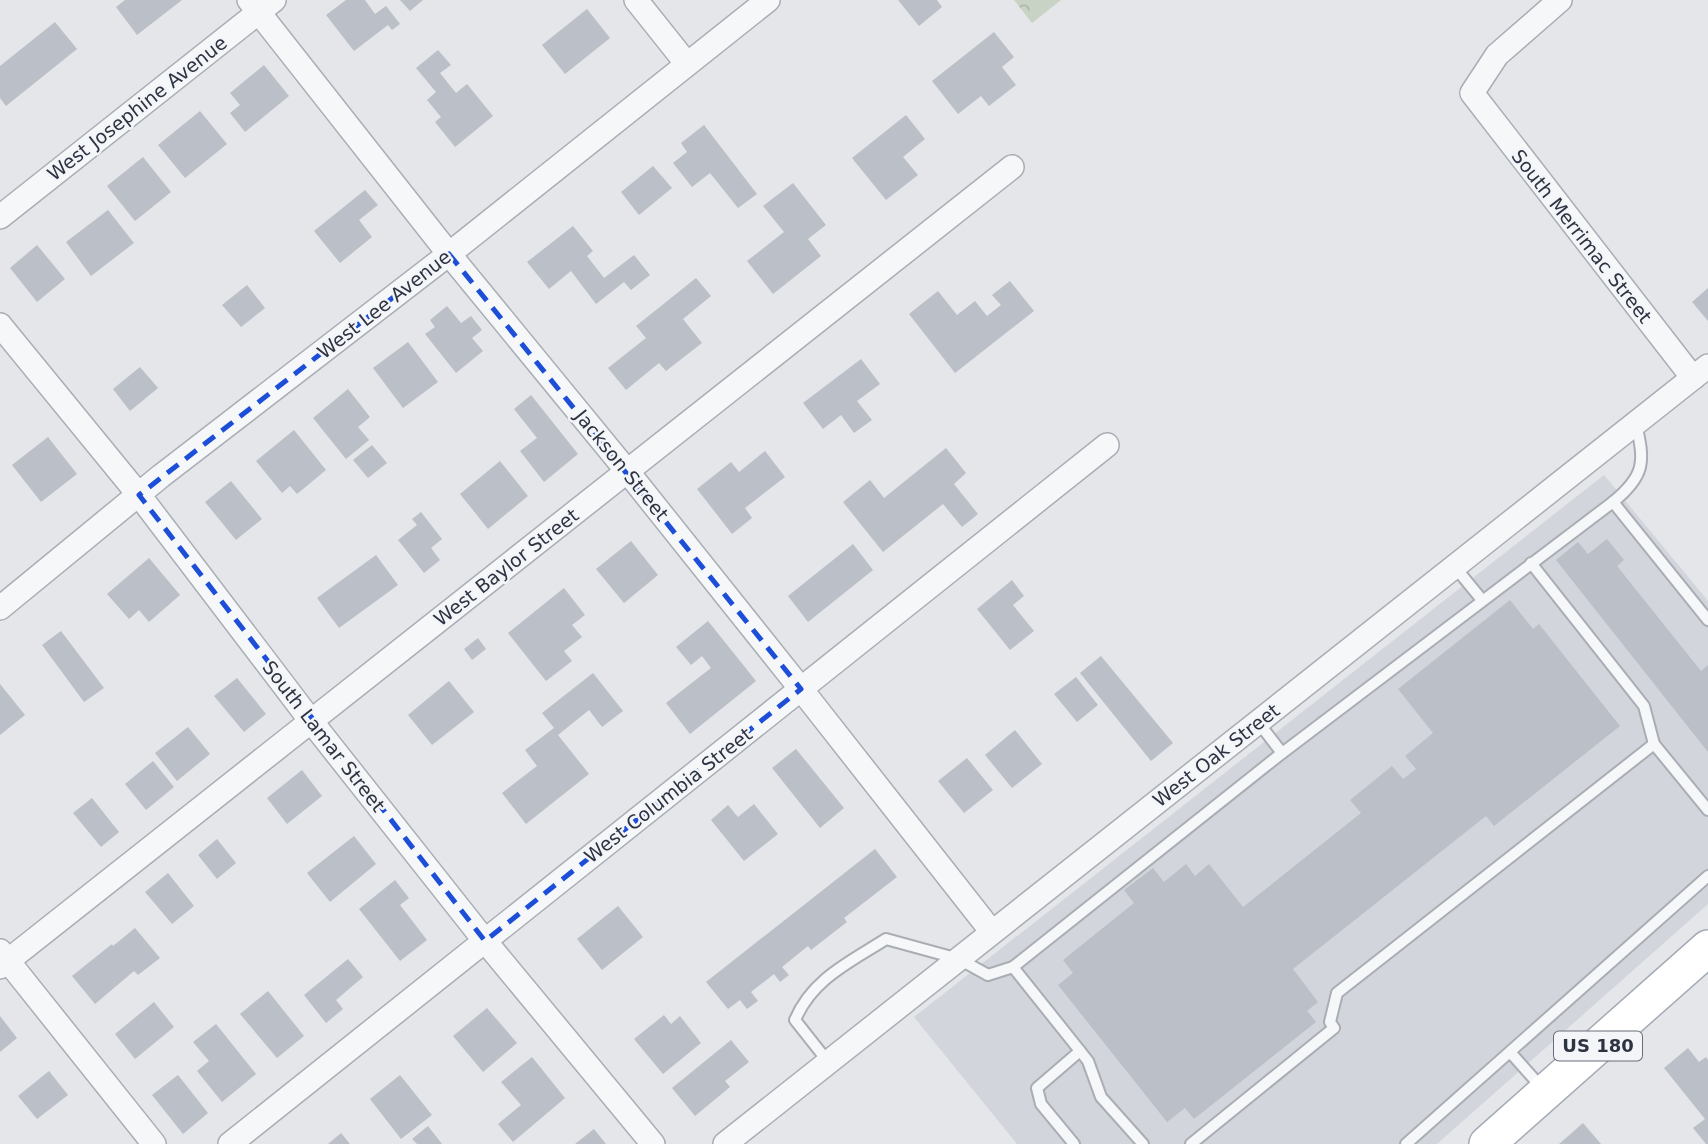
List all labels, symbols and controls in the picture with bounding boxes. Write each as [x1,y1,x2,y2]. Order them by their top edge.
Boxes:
street label: West Josephine Avenue [43,31,231,185]
street label: South Merrimac Street [1507,145,1657,327]
street label: West Lee Avenue [313,245,455,363]
street label: Jackson Street [570,404,673,525]
street label: West Baylor Street [429,504,583,630]
street label: South Lamar Street [258,656,390,816]
street label: West Oak Street [1149,699,1283,811]
street label: West Columbia Street [580,723,756,867]
road number: US 180 [1554,1031,1642,1060]

